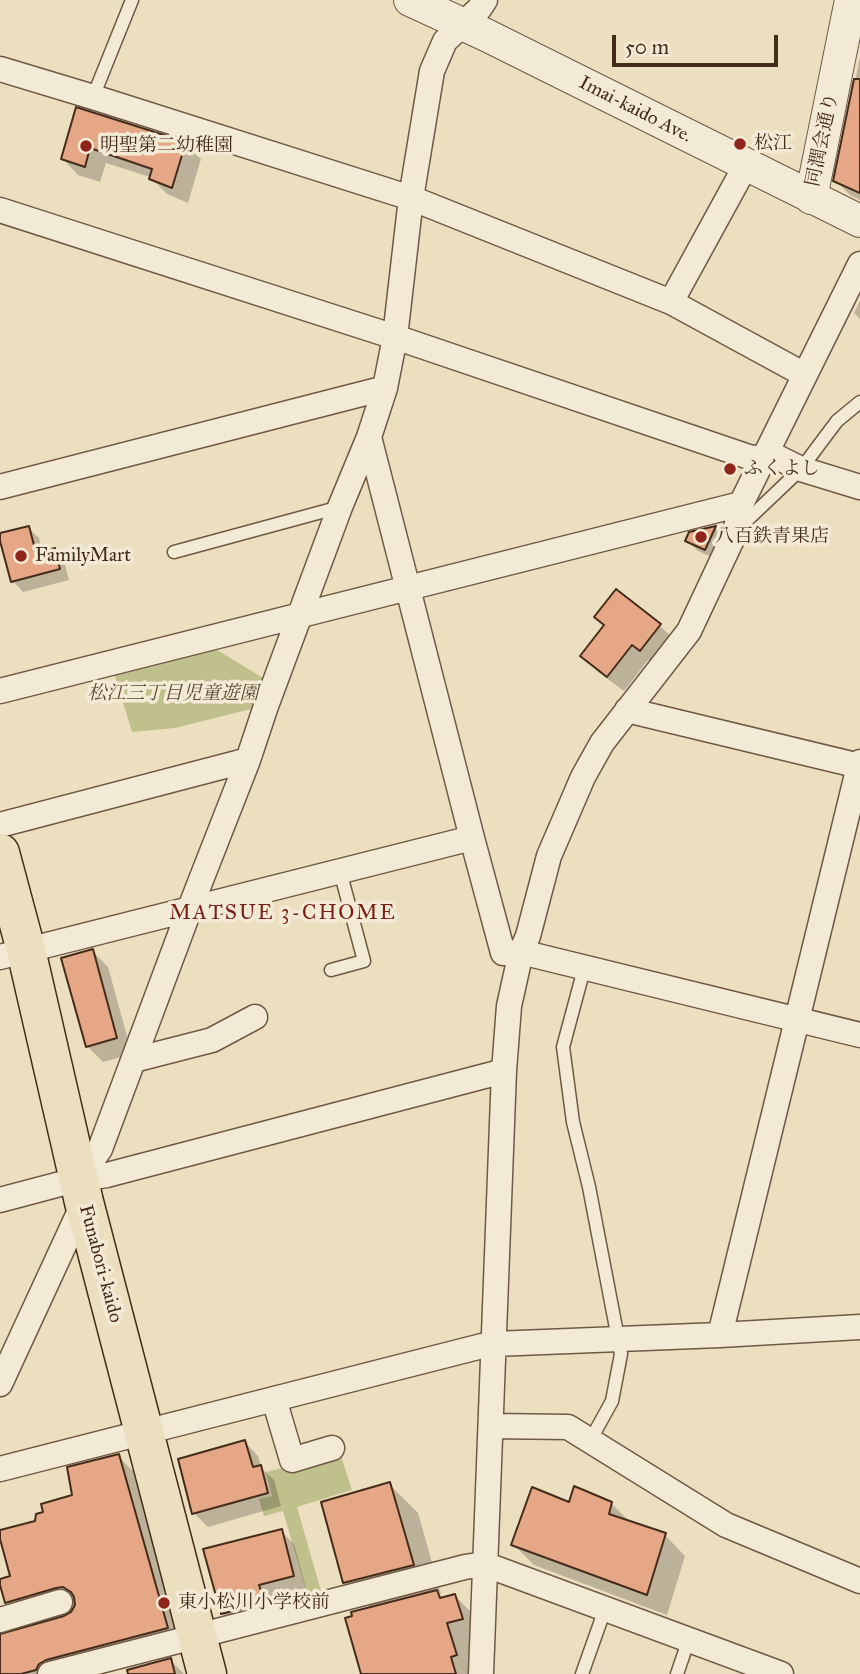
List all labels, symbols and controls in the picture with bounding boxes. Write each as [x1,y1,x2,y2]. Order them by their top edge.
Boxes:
scale bar [615,21,781,65]
text: 50 m [625,34,669,60]
street label: Imai-kaido Ave. [575,72,695,148]
street label: 同潤会通り [802,91,844,189]
place label: 松江 [754,133,792,155]
place label: 明聖第二幼稚園 [100,135,233,157]
marker: 松江 [732,136,748,152]
marker: 明聖第二幼稚園 [78,138,94,154]
place label: ふくよし [744,458,820,480]
marker: ふくよし [722,461,738,477]
place label: 八百鉄青果店 [715,526,829,548]
marker: 八百鉄青果店 [693,529,709,545]
place label: FamilyMart [35,545,131,567]
marker: FamilyMart [13,548,29,564]
park label: 松江三丁目児童遊園 [88,683,258,705]
district label: MATSUE 3-CHOME [171,901,395,927]
street label: Funabori-kaido [73,1203,127,1325]
place label: 東小松川小学校前 [178,1592,330,1614]
marker: 東小松川小学校前 [156,1595,172,1611]

